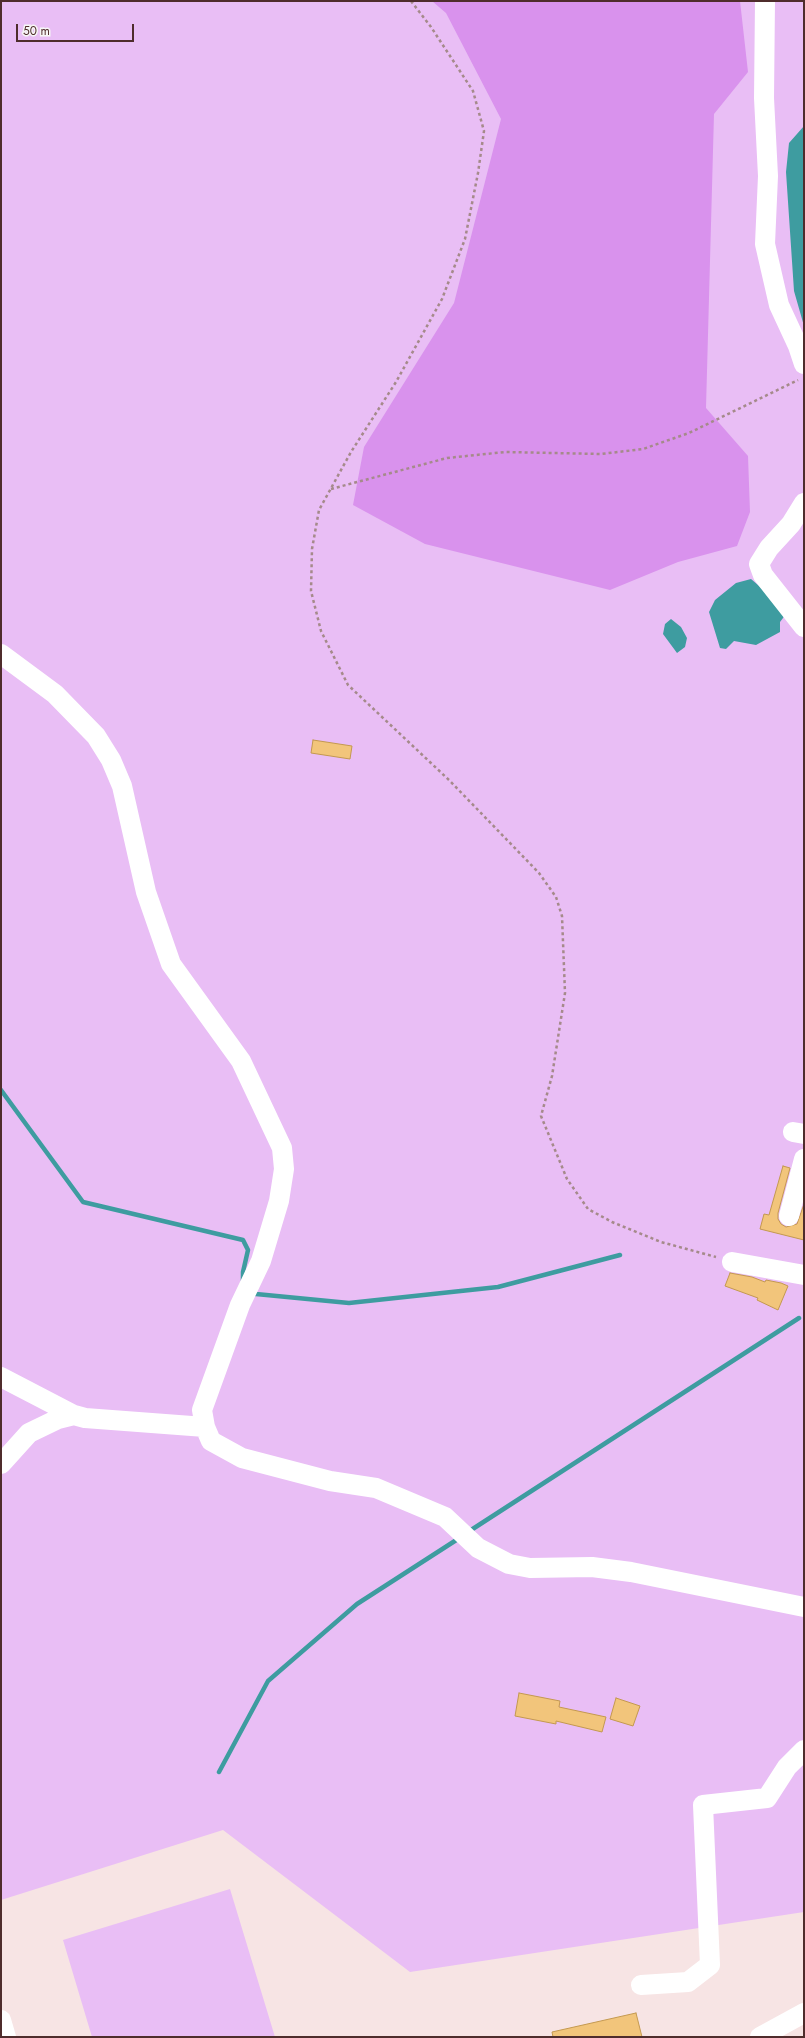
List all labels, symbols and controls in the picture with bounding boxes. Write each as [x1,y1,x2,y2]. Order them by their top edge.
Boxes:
scale bar [18,16,136,42]
text: 50 m [23,22,50,40]

